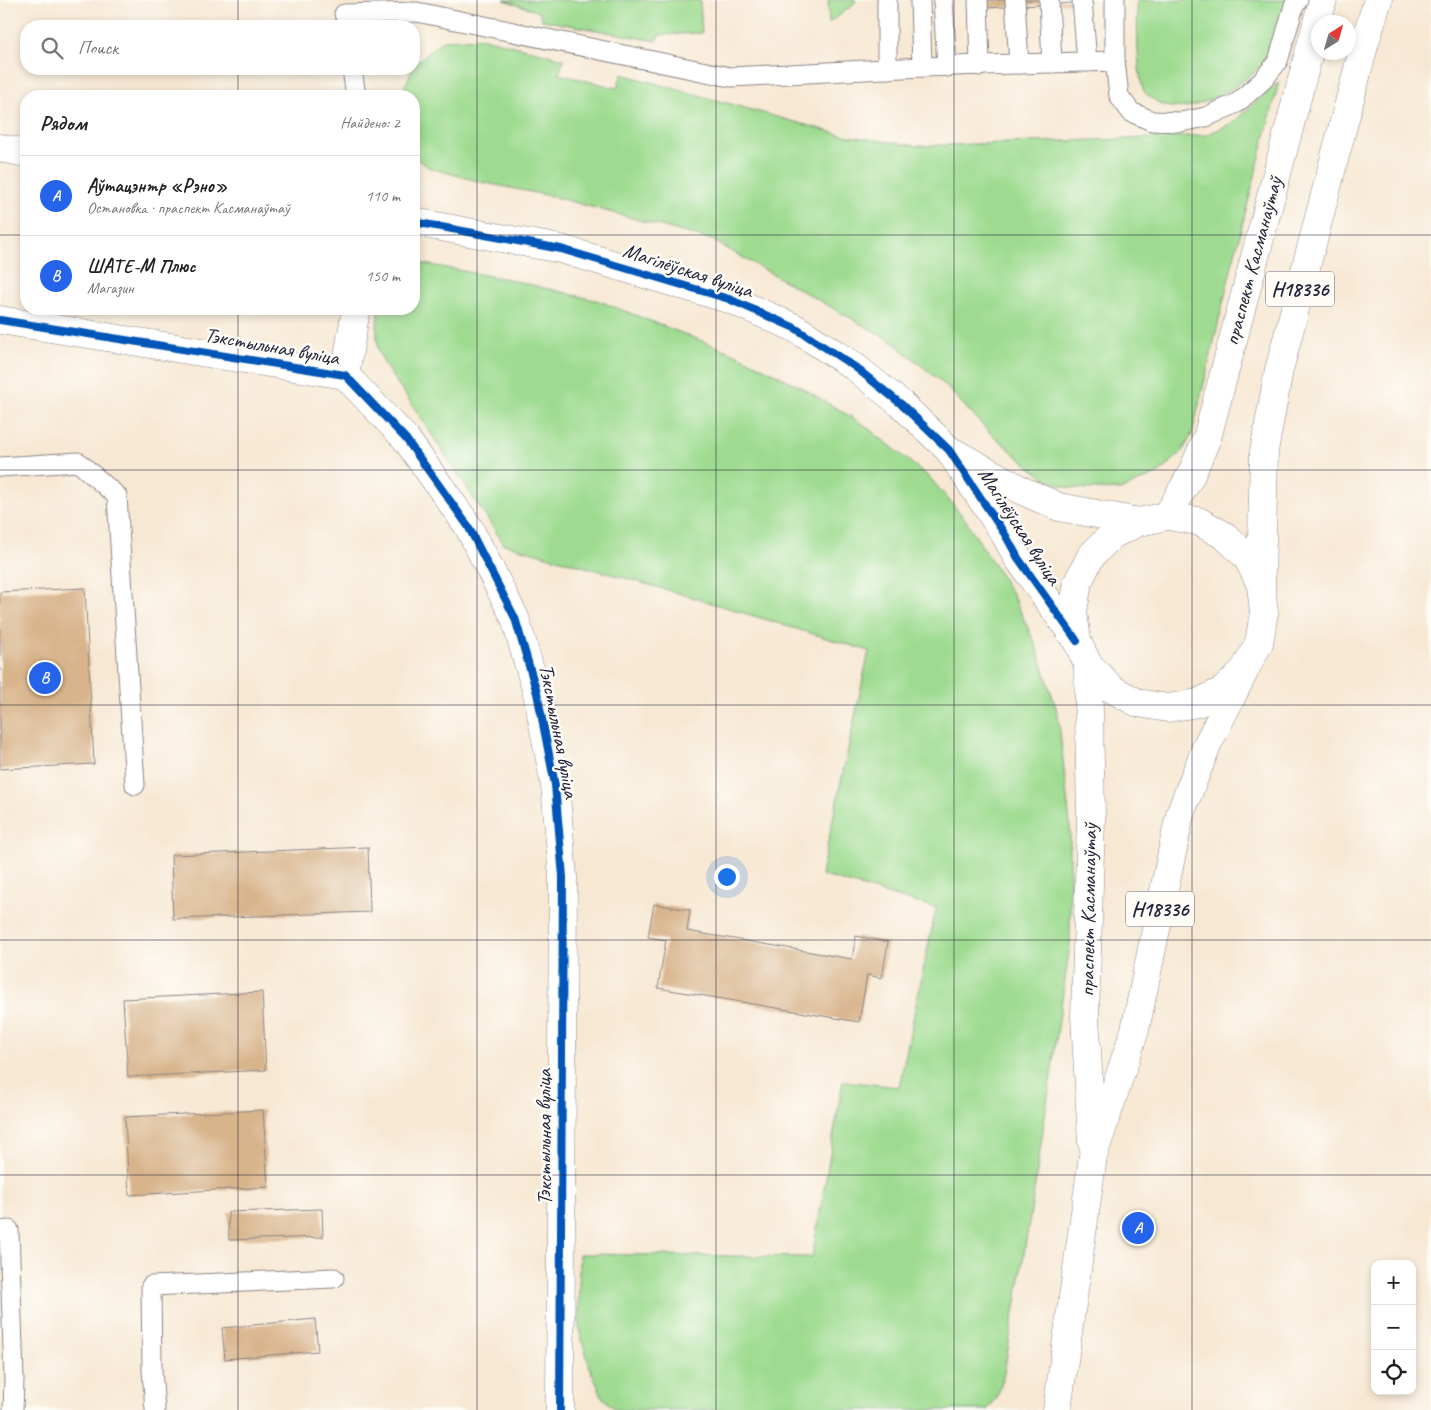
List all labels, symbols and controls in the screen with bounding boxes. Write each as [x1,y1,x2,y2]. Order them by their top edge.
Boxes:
north arrow [1311,15,1356,60]
search box [20,20,420,75]
icon: search [38,34,66,62]
text: Поиск [78,36,118,60]
text: Рядом [40,110,87,136]
text: Найдено: 2 [340,113,400,133]
street label: праспект Касманаўтаў [1218,173,1288,348]
text: Аўтацэнтр «Рэно» [87,174,227,198]
text: A [52,186,60,206]
text: 110 m [366,186,400,206]
text: Остановка · праспект Касманаўтаў [87,198,290,218]
street label: Магілёўская вуліца [620,237,758,304]
text: ШАТЕ-М Плюс [87,254,195,278]
text: B [52,266,60,286]
text: 150 m [366,266,400,286]
road number: Н18336 [1266,272,1334,306]
text: Магазин [87,278,134,298]
street label: Тэкстыльная вуліца [203,321,343,371]
street label: Магілёўская вуліца [972,462,1069,591]
pin: B [29,659,61,697]
street label: Тэкстыльная вуліца [533,662,585,802]
street label: праспект Касманаўтаў [1073,822,1103,997]
your location [714,864,740,890]
road number: Н18336 [1126,892,1194,926]
street label: Тэкстыльная вуліца [531,1067,557,1205]
pin: A [1122,1209,1154,1247]
map controls [1371,1260,1416,1395]
button: + [1371,1260,1416,1305]
button: − [1371,1305,1416,1350]
button: locate [1371,1350,1416,1395]

